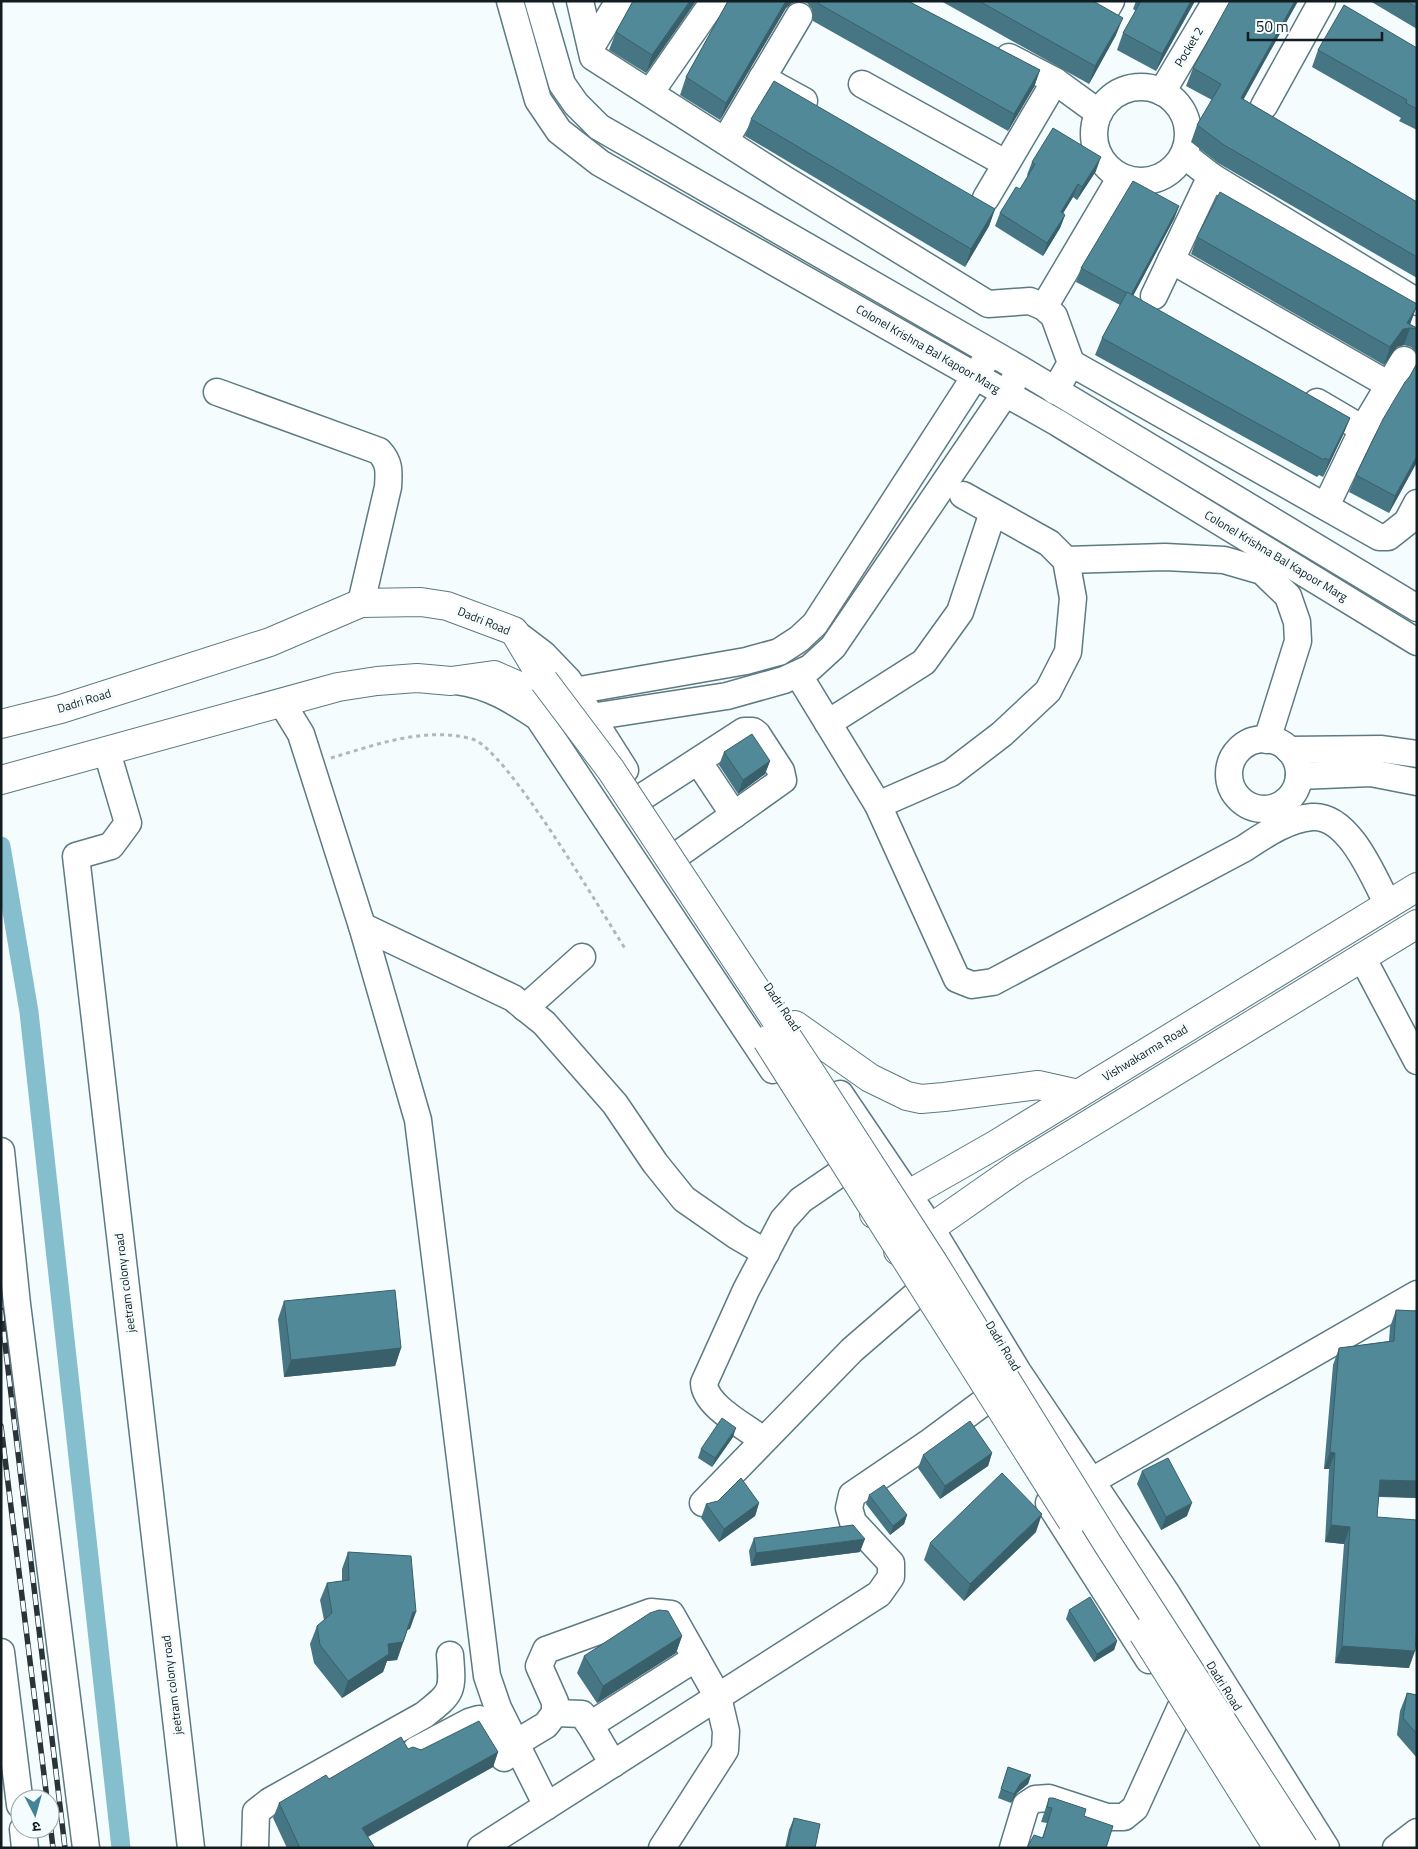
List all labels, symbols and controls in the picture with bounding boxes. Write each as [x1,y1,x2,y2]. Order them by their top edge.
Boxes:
scale bar [1248,10,1382,42]
text: 50 m [1256,15,1289,38]
street label: Pocket 2 [1169,23,1208,70]
street label: Colonel Krishna Bal Kapoor Marg [852,299,1004,398]
street label: Colonel Krishna Bal Kapoor Marg [1201,505,1352,606]
street label: Dadri Road [455,601,513,640]
street label: Dadri Road [55,683,113,718]
street label: Dadri Road [759,978,806,1035]
street label: Vishwakarma Road [1098,1019,1191,1086]
street label: jeetram colony road [109,1232,140,1335]
street label: Dadri Road [981,1317,1026,1374]
street label: jeetram colony road [156,1634,187,1737]
street label: Dadri Road [1202,1657,1247,1714]
north arrow [10,1789,60,1839]
text: उ [30,1817,42,1838]

